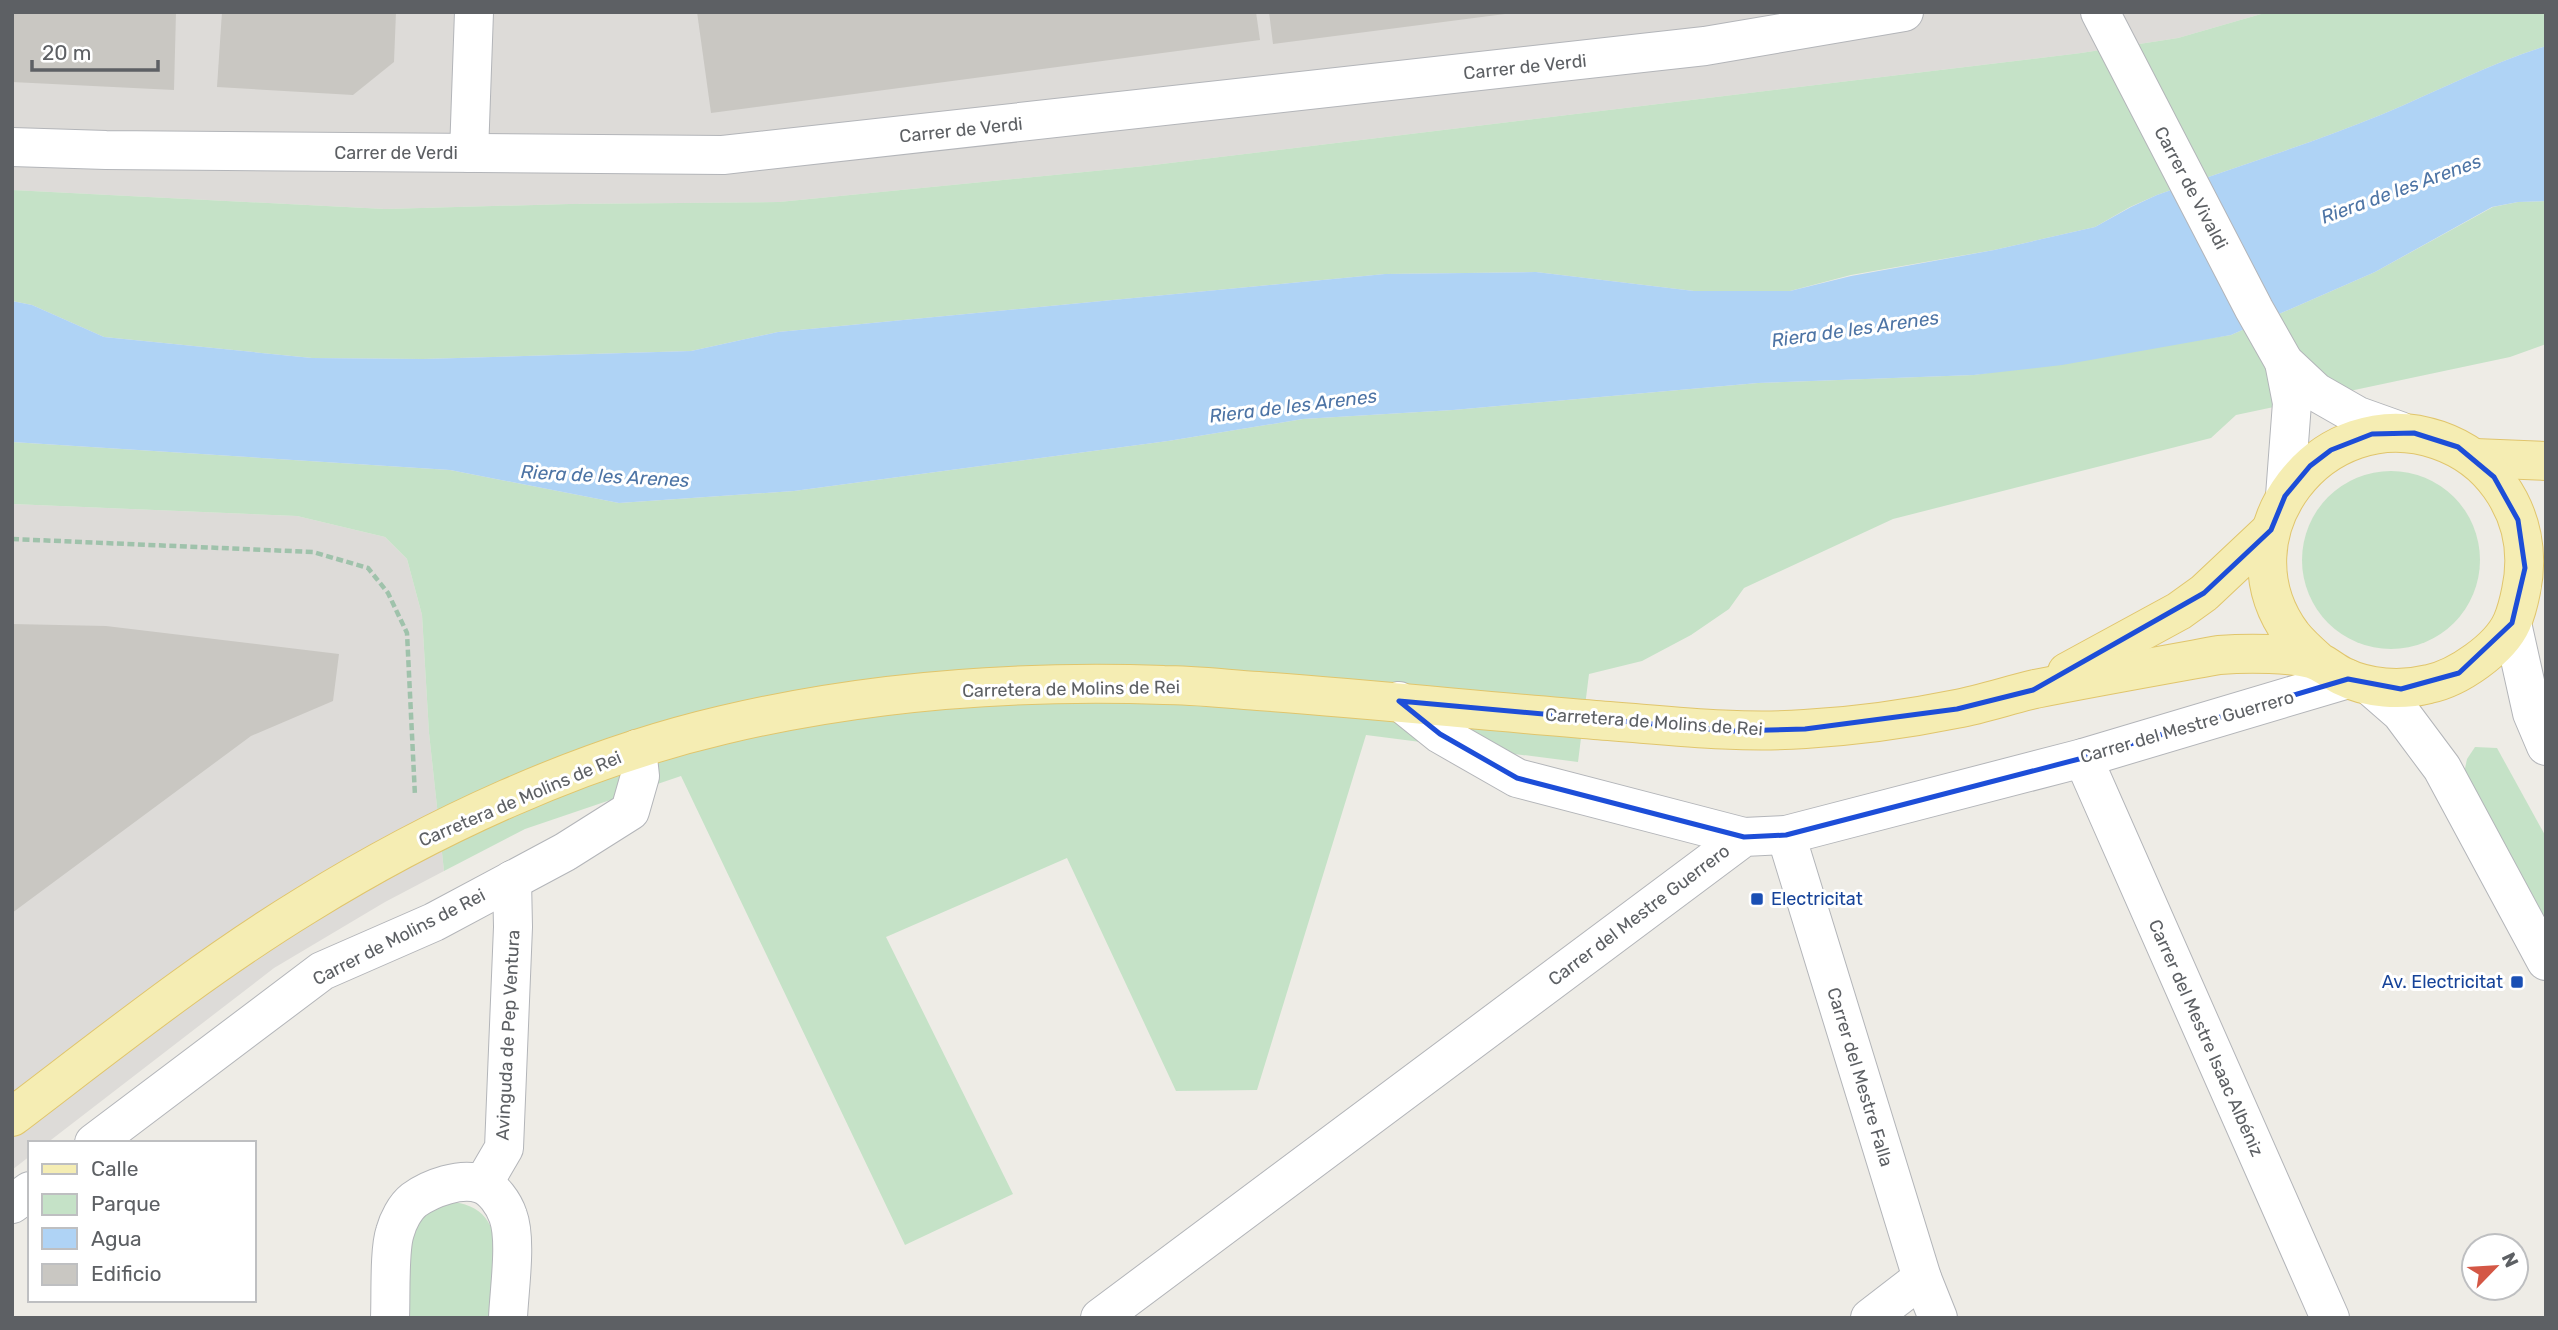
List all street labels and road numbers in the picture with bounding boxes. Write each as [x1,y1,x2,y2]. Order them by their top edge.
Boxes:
street label: Carrer de Verdi [1462,50,1588,84]
street label: Carrer de Verdi [898,113,1024,147]
street label: Carrer de Vivaldi [2149,123,2233,253]
street label: Carrer de Verdi [334,142,458,164]
street label: Carretera de Molins de Rei [962,676,1180,702]
street label: Carrer del Mestre Guerrero [2078,686,2296,768]
street label: Carretera de Molins de Rei [1545,703,1763,741]
street label: Carretera de Molins de Rei [415,746,625,852]
street label: Carrer del Mestre Guerrero [1544,840,1734,990]
street label: Carrer de Molins de Rei [309,884,489,990]
street label: Carrer del Mestre Isaac Albéniz [2144,916,2268,1160]
street label: Avinguda de Pep Ventura [491,929,525,1141]
street label: Carrer del Mestre Falla [1822,985,1898,1169]

